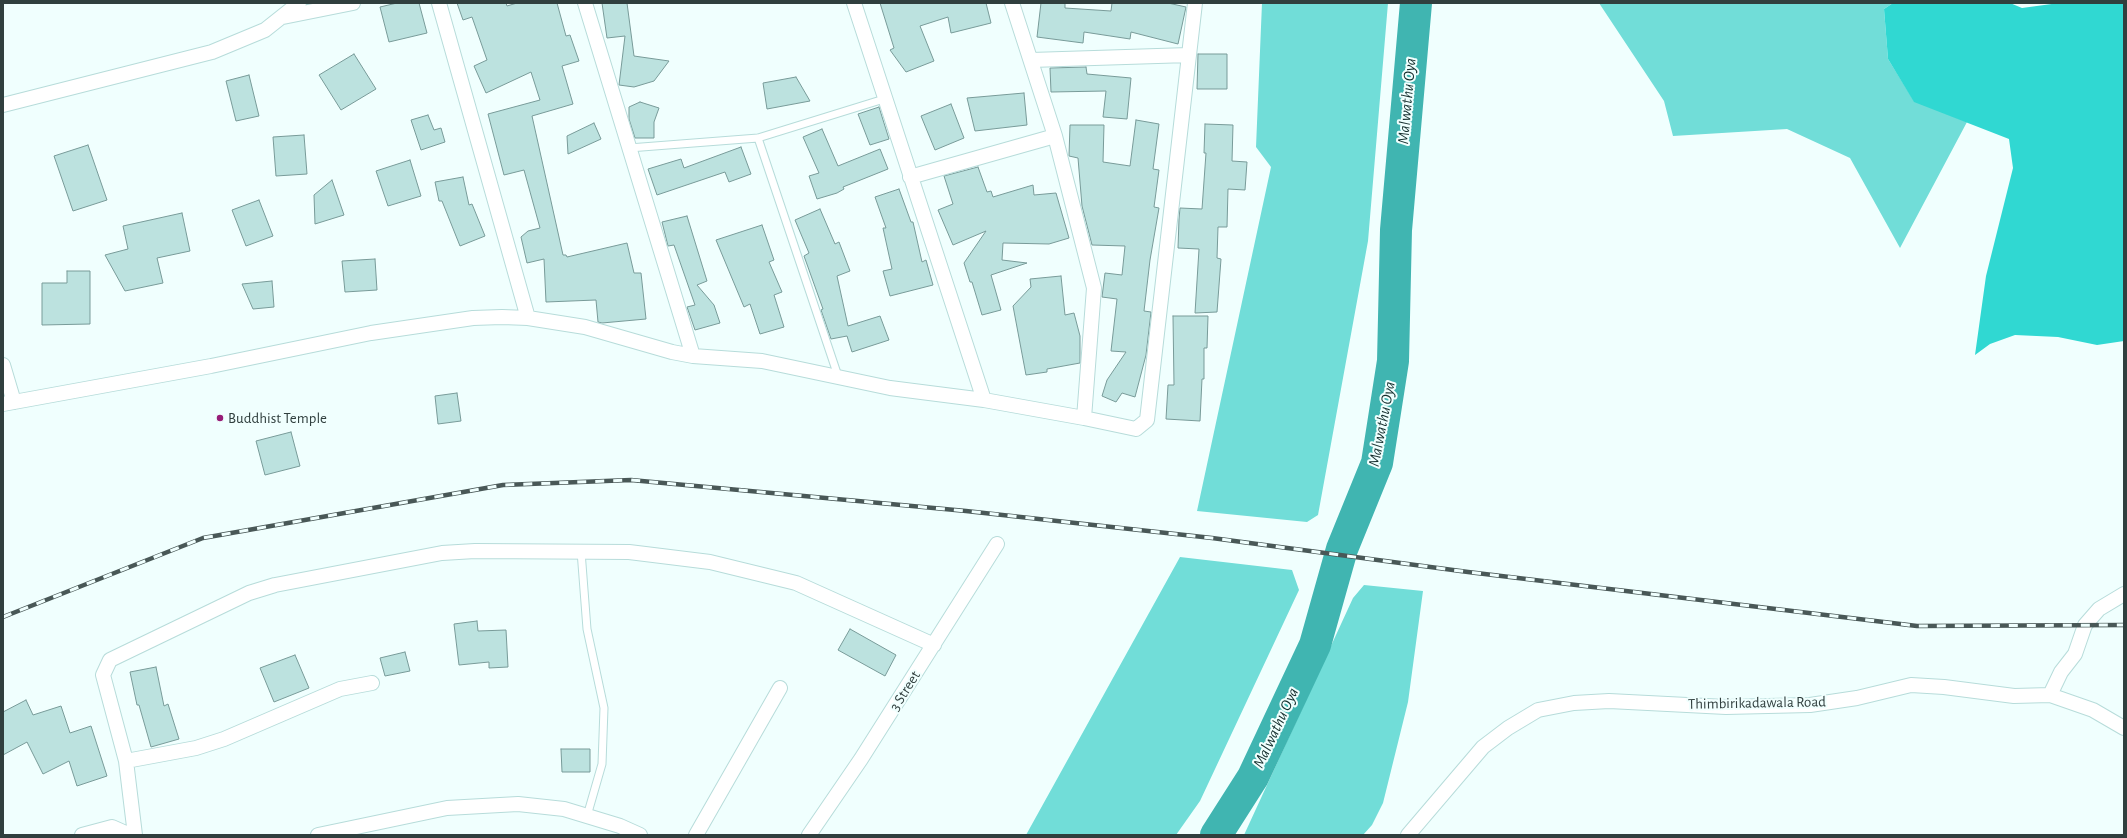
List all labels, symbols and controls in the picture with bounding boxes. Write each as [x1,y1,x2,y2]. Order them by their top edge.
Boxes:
water label: Malwathu Oya [1394,57,1420,145]
water label: Malwathu Oya [1364,380,1400,468]
place label: Buddhist Temple [228,409,327,427]
marker: Buddhist Temple [215,413,225,423]
street label: 3 Street [886,668,924,714]
water label: Malwathu Oya [1249,685,1303,771]
street label: Thimbirikadawala Road [1688,693,1826,713]

